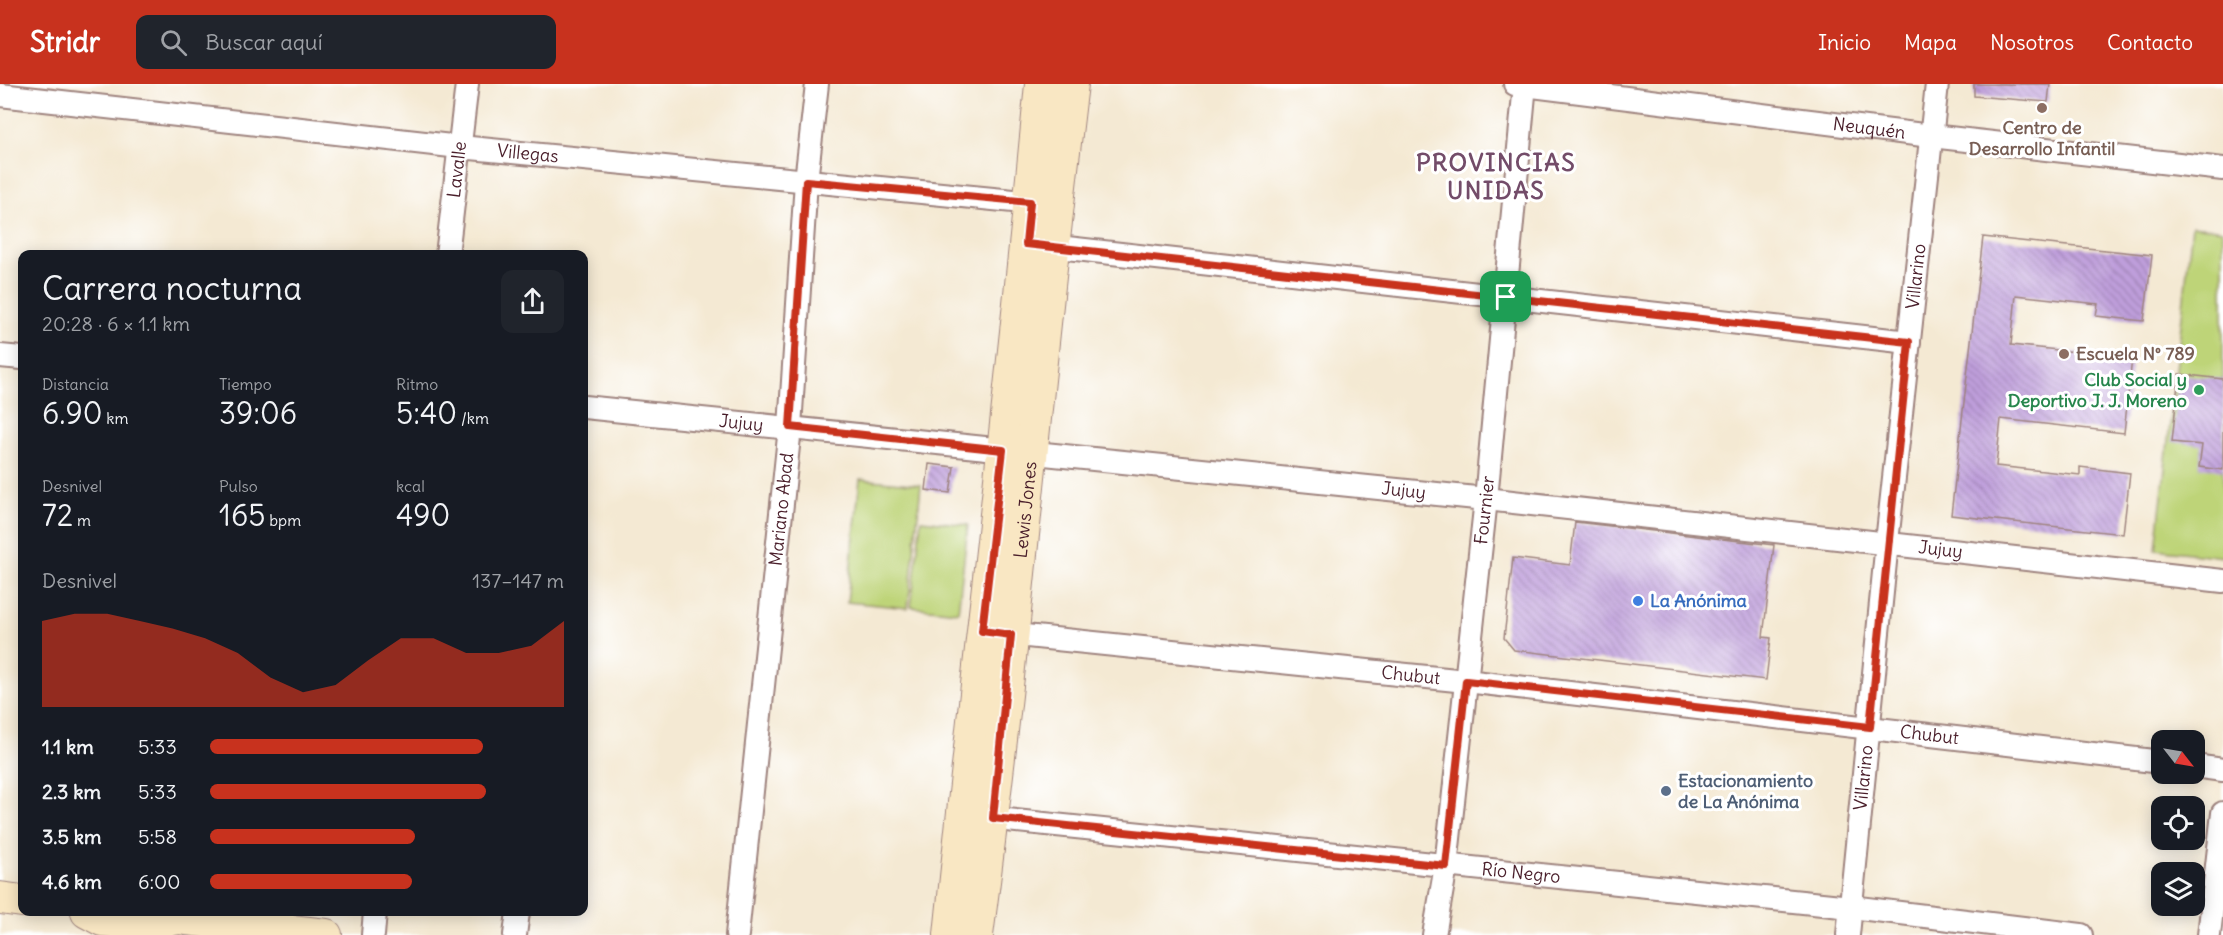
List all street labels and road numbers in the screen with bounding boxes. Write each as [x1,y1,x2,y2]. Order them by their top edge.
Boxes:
street label: Neuquén [1832,112,1907,144]
street label: Villegas [496,139,560,168]
street label: Lavalle [442,140,471,199]
street label: Villarino [1900,243,1930,310]
street label: Jujuy [718,409,764,436]
street label: Mariano Abad [764,451,798,567]
street label: Lewis Jones [1009,460,1042,559]
street label: Fournier [1469,474,1499,546]
street label: Jujuy [1381,476,1427,504]
street label: Jujuy [1917,535,1964,563]
street label: Chubut [1380,660,1442,689]
street label: Chubut [1899,720,1960,749]
street label: Villarino [1848,744,1878,812]
street label: Río Negro [1481,857,1562,888]

